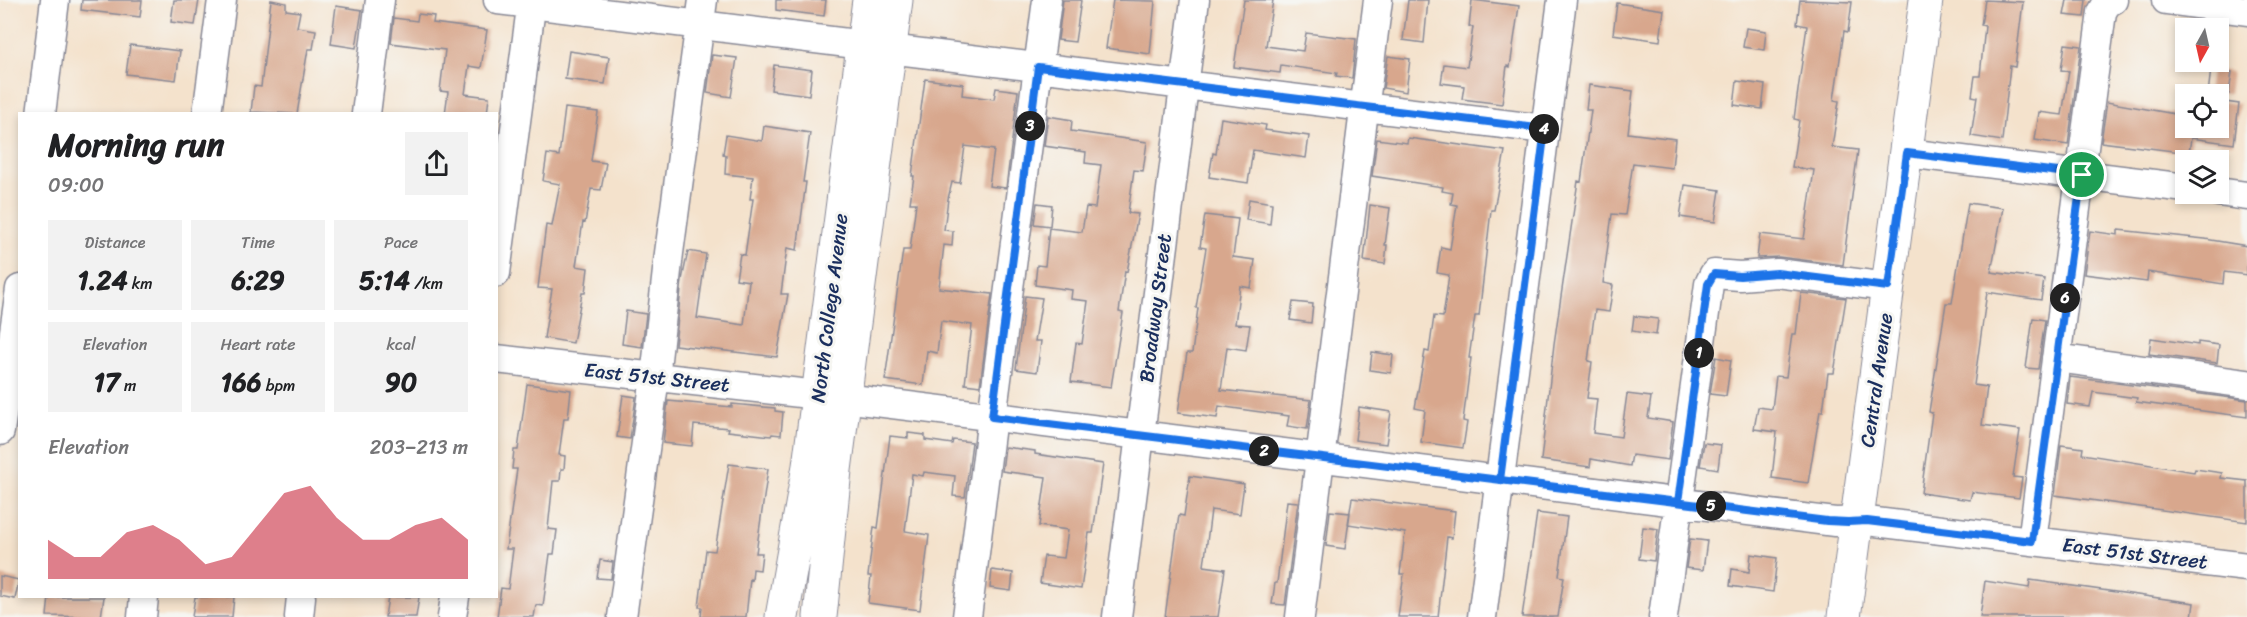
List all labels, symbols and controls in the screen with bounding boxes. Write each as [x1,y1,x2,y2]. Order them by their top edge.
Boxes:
north arrow [2175,18,2229,72]
map controls [2175,18,2229,204]
button: locate [2175,84,2229,138]
pin: 3 [1015,111,1045,141]
text: 3 [1026,111,1034,140]
pin: 4 [1529,114,1559,144]
text: 4 [1539,114,1549,143]
text: Morning run [48,116,224,174]
button: share [405,132,468,195]
pin [2056,149,2107,200]
button: layers [2175,150,2229,204]
icon: arrive [2065,158,2098,191]
text: 09:00 [48,168,104,203]
street label: North College Avenue [801,211,858,405]
text: Distance [85,228,145,257]
text: Time [241,228,275,257]
text: Pace [384,228,418,257]
street label: Broadway Street [1129,231,1182,385]
text: 1.24 [77,257,128,303]
text: 6:29 [231,257,285,303]
text: 5:14 [359,257,410,303]
text: km [128,269,153,298]
text: /km [410,269,443,298]
pin: 6 [2050,283,2080,313]
text: 6 [2060,283,2070,312]
street label: Central Avenue [1850,311,1903,450]
text: Elevation [83,330,147,359]
text: Heart rate [220,330,296,359]
text: kcal [386,330,416,359]
pin: 1 [1684,338,1714,368]
text: 1 [1696,338,1702,367]
street label: East 51st Street [583,352,732,403]
text: 17 [94,359,120,405]
text: 166 [221,359,262,405]
text: 90 [385,359,417,405]
text: m [120,371,136,400]
text: bpm [262,371,295,400]
text: Elevation [48,430,129,465]
text: 203–213 m [370,430,468,465]
pin: 2 [1249,436,1279,466]
text: 2 [1259,436,1269,465]
pin: 5 [1696,491,1726,521]
text: 5 [1706,491,1716,520]
street label: East 51st Street [2060,527,2210,580]

